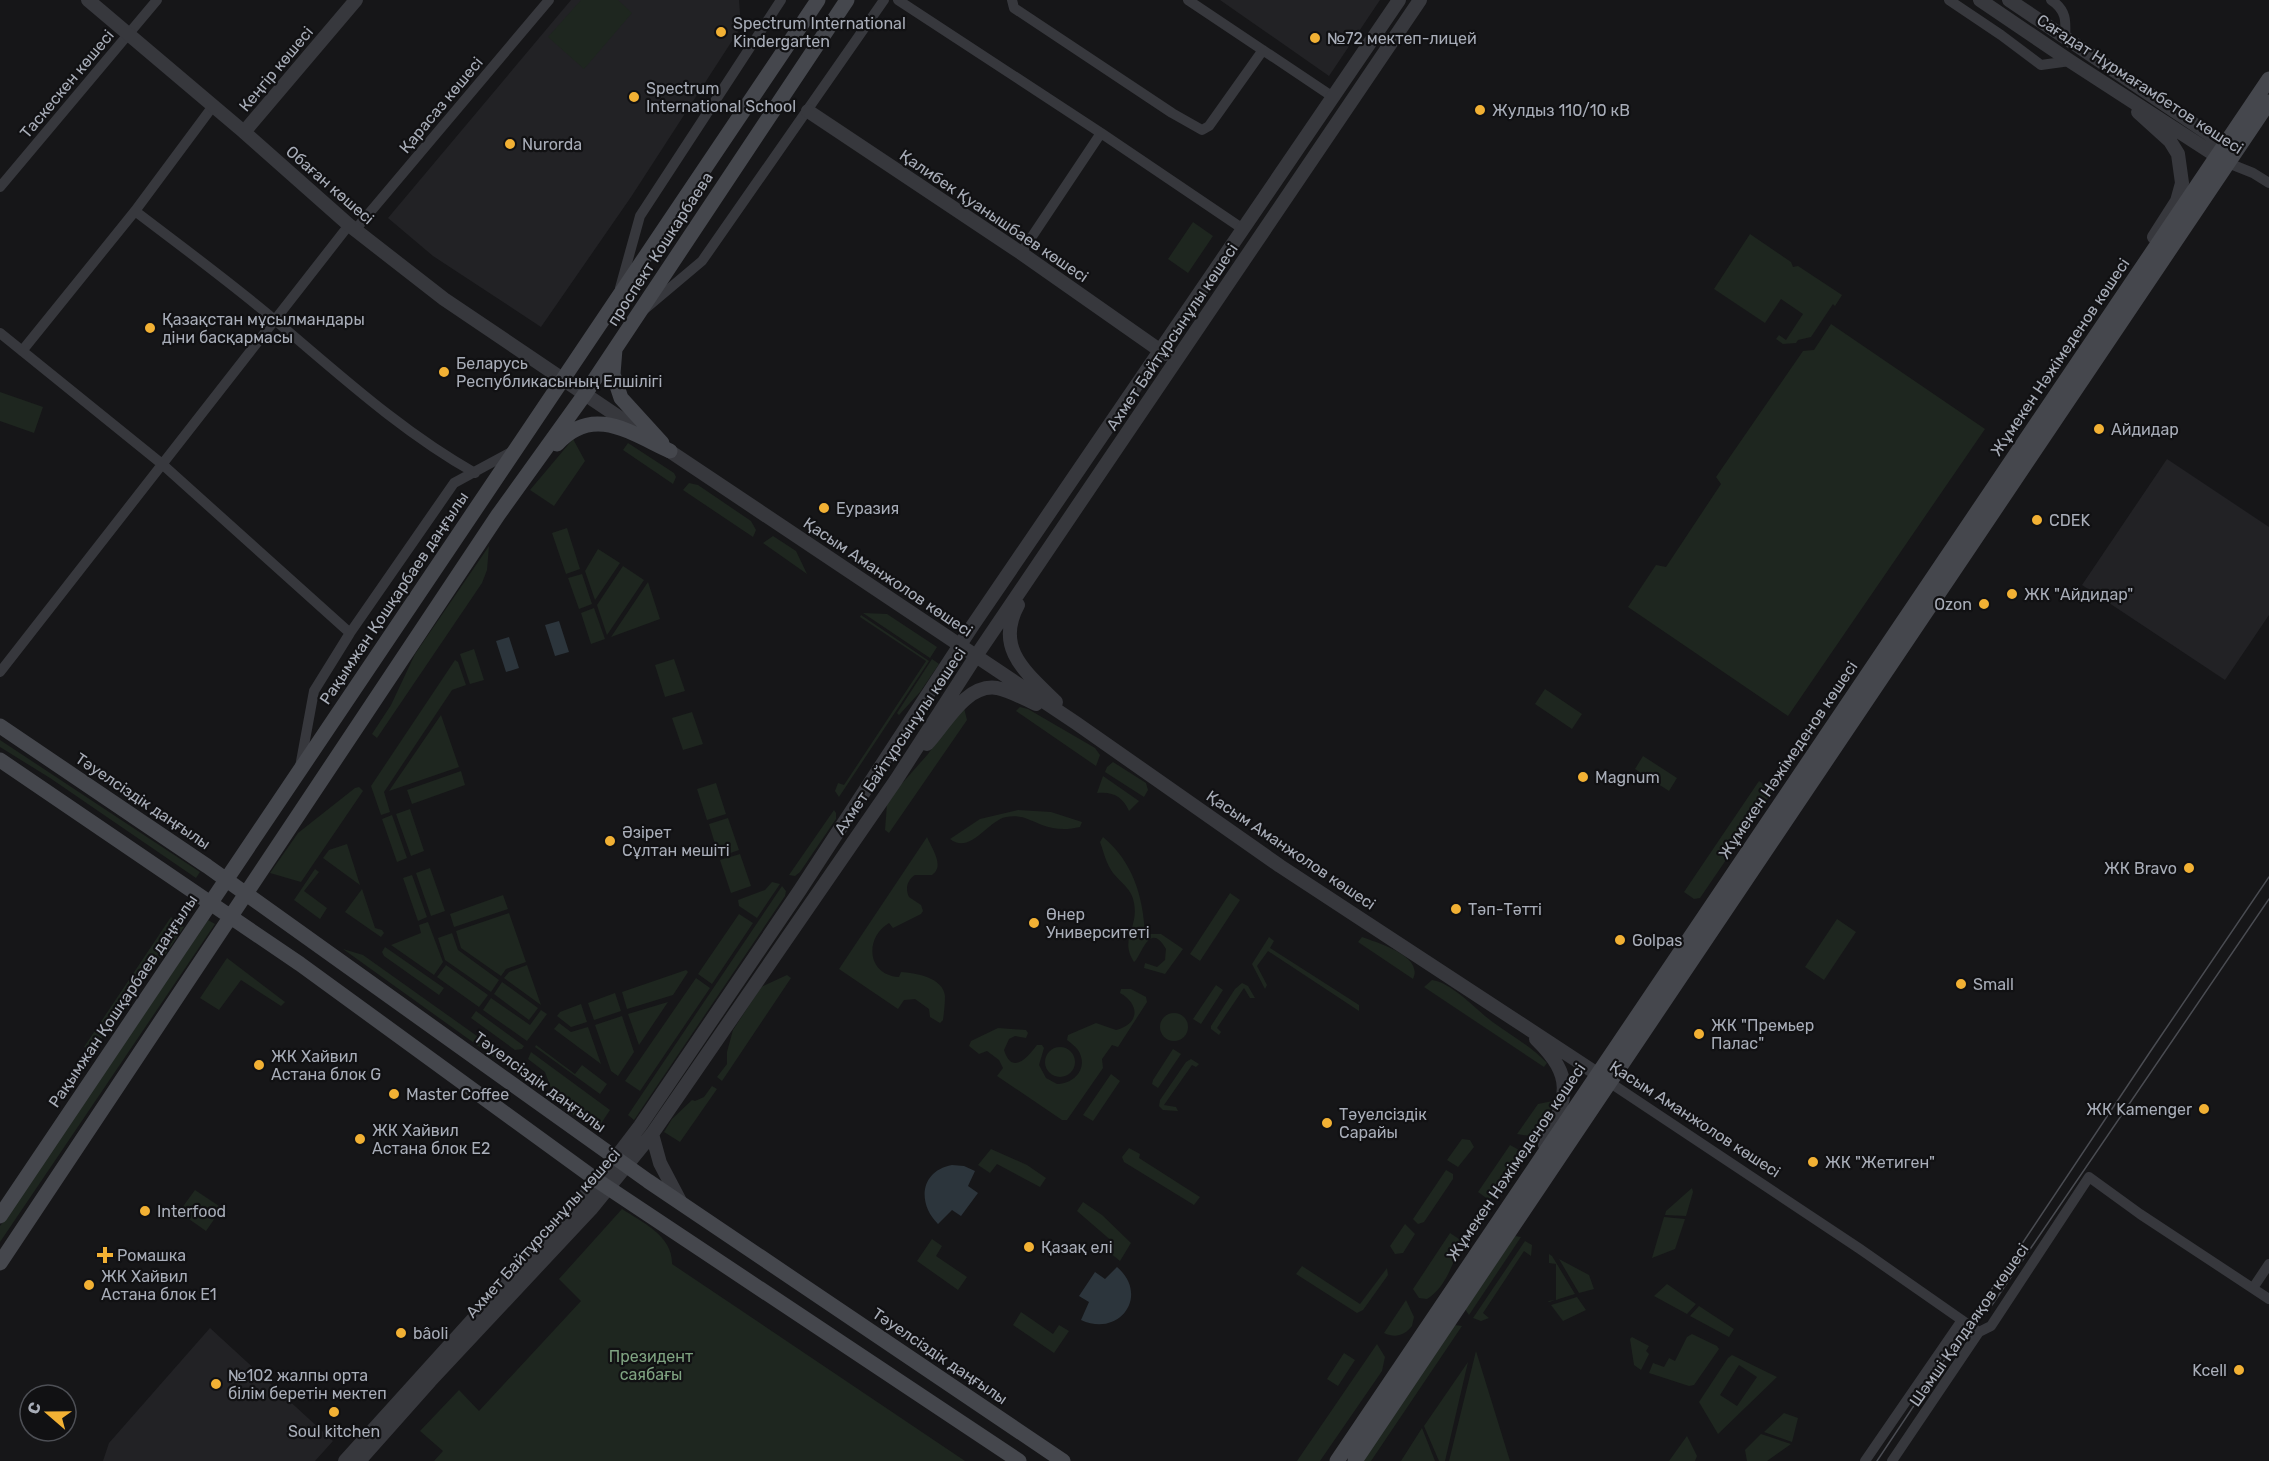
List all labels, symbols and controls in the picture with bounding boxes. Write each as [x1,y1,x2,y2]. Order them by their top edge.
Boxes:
street label: Сағадат Нұрмағамбетов көшесі [2033,10,2247,158]
place label: Spectrum International Kindergarten [733,14,906,51]
street label: Кеңгір көшесі [235,23,317,115]
marker: Spectrum International Kindergarten [714,25,728,39]
street label: Таскескен көшесі [16,26,118,142]
place label: №72 мектеп-лицей [1327,29,1477,48]
marker: №72 мектеп-лицей [1308,31,1322,45]
street label: Қарасаз көшесі [395,53,487,157]
place label: Spectrum International School [646,79,796,116]
marker: Spectrum International School [627,90,641,104]
place label: Жулдыз 110/10 кВ [1492,101,1630,120]
marker: Жулдыз 110/10 кВ [1473,103,1487,117]
place label: Nurorda [522,135,582,154]
marker: Nurorda [503,137,517,151]
street label: Обаған көшесі [282,142,378,228]
street label: Қалибек Қуанышбаев көшесі [896,146,1092,286]
street label: проспект Кошкарбаева [603,169,717,329]
street label: Ахмет Байтұрсынұлы көшесі [1102,240,1242,434]
street label: Жұмекен Нәжімеденов көшесі [1987,255,2133,459]
place label: Қазақстан мұсылмандары діни басқармасы [162,310,365,347]
marker: Қазақстан мұсылмандары діни басқармасы [143,321,157,335]
place label: Беларусь Республикасының Елшілігі [456,354,662,391]
marker: Беларусь Республикасының Елшілігі [437,365,451,379]
place label: Айдидар [2111,420,2179,439]
marker: Айдидар [2092,422,2106,436]
street label: Рақымжан Қошқарбаев даңғылы [316,488,472,708]
place label: Еуразия [836,499,899,518]
marker: Еуразия [817,501,831,515]
place label: CDEK [2049,511,2090,530]
street label: Қасым Аманжолов көшесі [800,513,976,641]
marker: CDEK [2030,513,2044,527]
place label: ЖК "Айдидар" [2024,585,2133,604]
marker: ЖК "Айдидар" [2005,587,2019,601]
place label: Ozon [1934,595,1972,614]
marker: Ozon [1977,597,1991,611]
street label: Ахмет Байтұрсынұлы көшесі [830,644,970,838]
street label: Жұмекен Нәжімеденов көшесі [1715,658,1861,862]
street label: Тәуелсіздік даңғылы [72,749,214,853]
place label: Magnum [1595,768,1660,787]
marker: Magnum [1576,770,1590,784]
street label: Қасым Аманжолов көшесі [1203,786,1379,914]
place label: Әзірет Сұлтан мешіті [622,823,730,860]
marker: Әзірет Сұлтан мешіті [603,834,617,848]
place label: ЖК Bravo [2104,859,2177,878]
marker: ЖК Bravo [2182,861,2196,875]
street label: Рақымжан Қошқарбаев даңғылы [45,891,201,1111]
place label: Тәп-Тәтті [1468,900,1542,919]
marker: Тәп-Тәтті [1449,902,1463,916]
place label: Өнер Университеті [1046,905,1150,942]
marker: Өнер Университеті [1027,916,1041,930]
place label: Golpas [1632,931,1683,950]
marker: Golpas [1613,933,1627,947]
place label: Small [1973,975,2014,994]
marker: Small [1954,977,1968,991]
place label: ЖК "Премьер Палас" [1711,1016,1814,1053]
marker: ЖК "Премьер Палас" [1692,1027,1706,1041]
street label: Тәуелсіздік даңғылы [470,1028,610,1136]
place label: ЖК Хайвил Астана блок G [271,1047,381,1084]
street label: Қасым Аманжолов көшесі [1606,1057,1784,1181]
marker: ЖК Хайвил Астана блок G [252,1058,266,1072]
street label: Жұмекен Нәжімеденов көшесі [1443,1060,1589,1264]
place label: Master Coffee [406,1085,509,1104]
marker: Master Coffee [387,1087,401,1101]
place label: ЖК Kamenger [2086,1100,2192,1119]
marker: ЖК Kamenger [2197,1102,2211,1116]
place label: Тәуелсіздік Сарайы [1339,1105,1427,1142]
marker: Тәуелсіздік Сарайы [1320,1116,1334,1130]
place label: ЖК Хайвил Астана блок E2 [372,1121,490,1158]
marker: ЖК Хайвил Астана блок E2 [353,1132,367,1146]
street label: Ахмет Байтұрсынұлы көшесі [462,1144,624,1322]
place label: ЖК "Жетиген" [1825,1153,1935,1172]
marker: ЖК "Жетиген" [1806,1155,1820,1169]
place label: Interfood [157,1202,226,1221]
marker: Interfood [138,1204,152,1218]
place label: Қазақ елі [1041,1238,1113,1257]
marker: Қазақ елі [1022,1240,1036,1254]
street label: Шәмші Қалдаяқов көшесі [1905,1240,2033,1410]
place label: Ромашка [117,1246,186,1265]
marker: Ромашка [98,1248,112,1262]
place label: ЖК Хайвил Астана блок E1 [101,1267,217,1304]
marker: ЖК Хайвил Астана блок E1 [82,1278,96,1292]
street label: Тәуелсіздік даңғылы [869,1304,1011,1408]
place label: bâoli [413,1324,448,1343]
marker: bâoli [394,1326,408,1340]
park label: Президент саябағы [609,1347,693,1384]
place label: Kcell [2192,1361,2227,1380]
marker: Kcell [2232,1363,2246,1377]
place label: №102 жалпы орта білім беретін мектеп [228,1366,387,1403]
marker: №102 жалпы орта білім беретін мектеп [209,1377,223,1391]
north arrow [18,1383,78,1443]
text: С [24,1400,45,1417]
marker: Soul kitchen [327,1405,341,1419]
place label: Soul kitchen [288,1422,380,1441]

